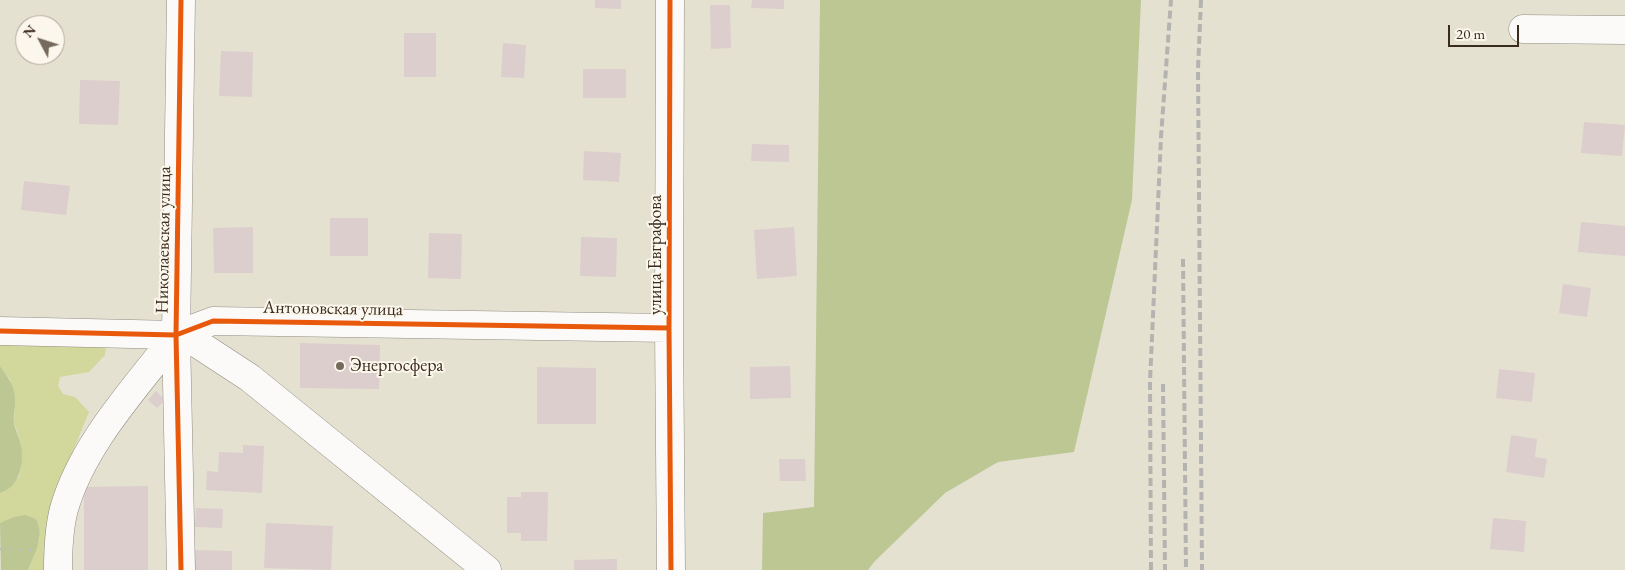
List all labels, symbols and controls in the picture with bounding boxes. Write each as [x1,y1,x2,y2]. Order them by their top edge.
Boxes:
north arrow [15,15,65,65]
scale bar [1450,15,1521,47]
text: N [19,21,40,41]
text: 20 m [1456,24,1485,43]
street label: Николаевская улица [152,166,176,314]
street label: улица Евграфова [645,195,667,315]
street label: Антоновская улица [263,297,403,321]
place label: Энергосфера [350,355,443,377]
marker: Энергосфера [334,360,346,372]

